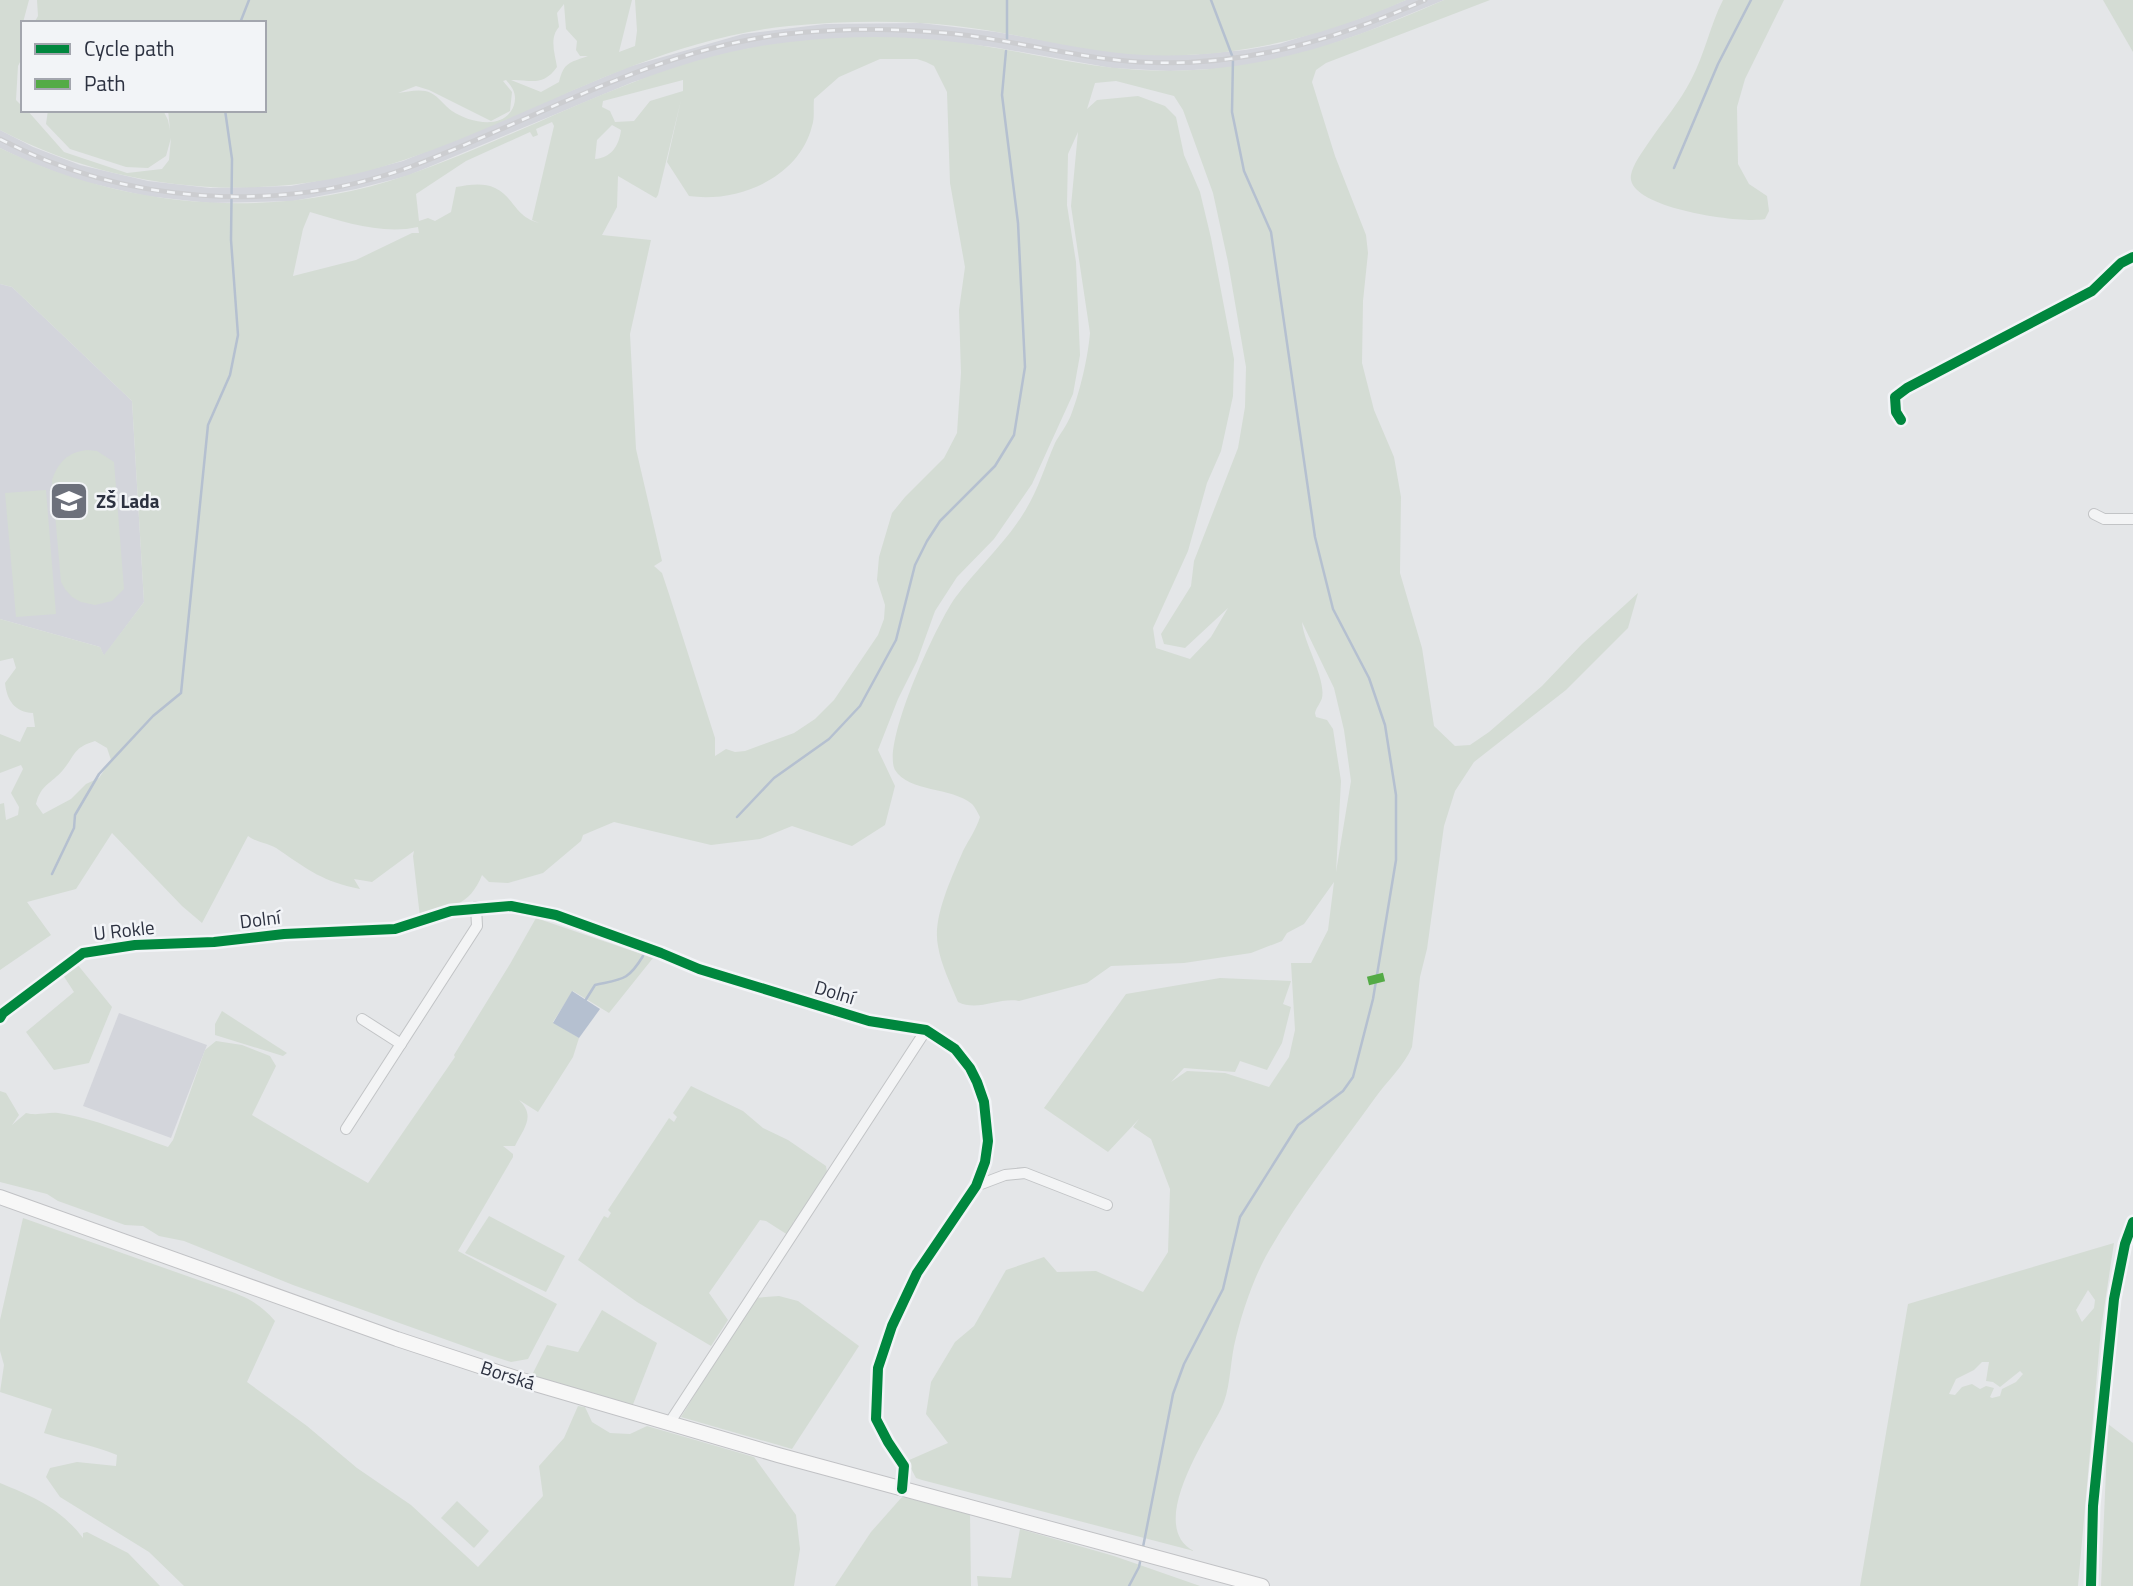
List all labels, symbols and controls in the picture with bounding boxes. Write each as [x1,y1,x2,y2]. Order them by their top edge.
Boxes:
legend [21,21,266,112]
text: Cycle path [84,32,175,64]
text: Path [84,67,126,99]
school or university icon: ZŠ Lada [48,480,90,522]
place label: ZŠ Lada [96,486,160,515]
street label: Dolní [238,901,284,935]
street label: U Rokle [92,912,156,947]
street label: Dolní [811,972,861,1012]
street label: Borská [477,1352,540,1397]

